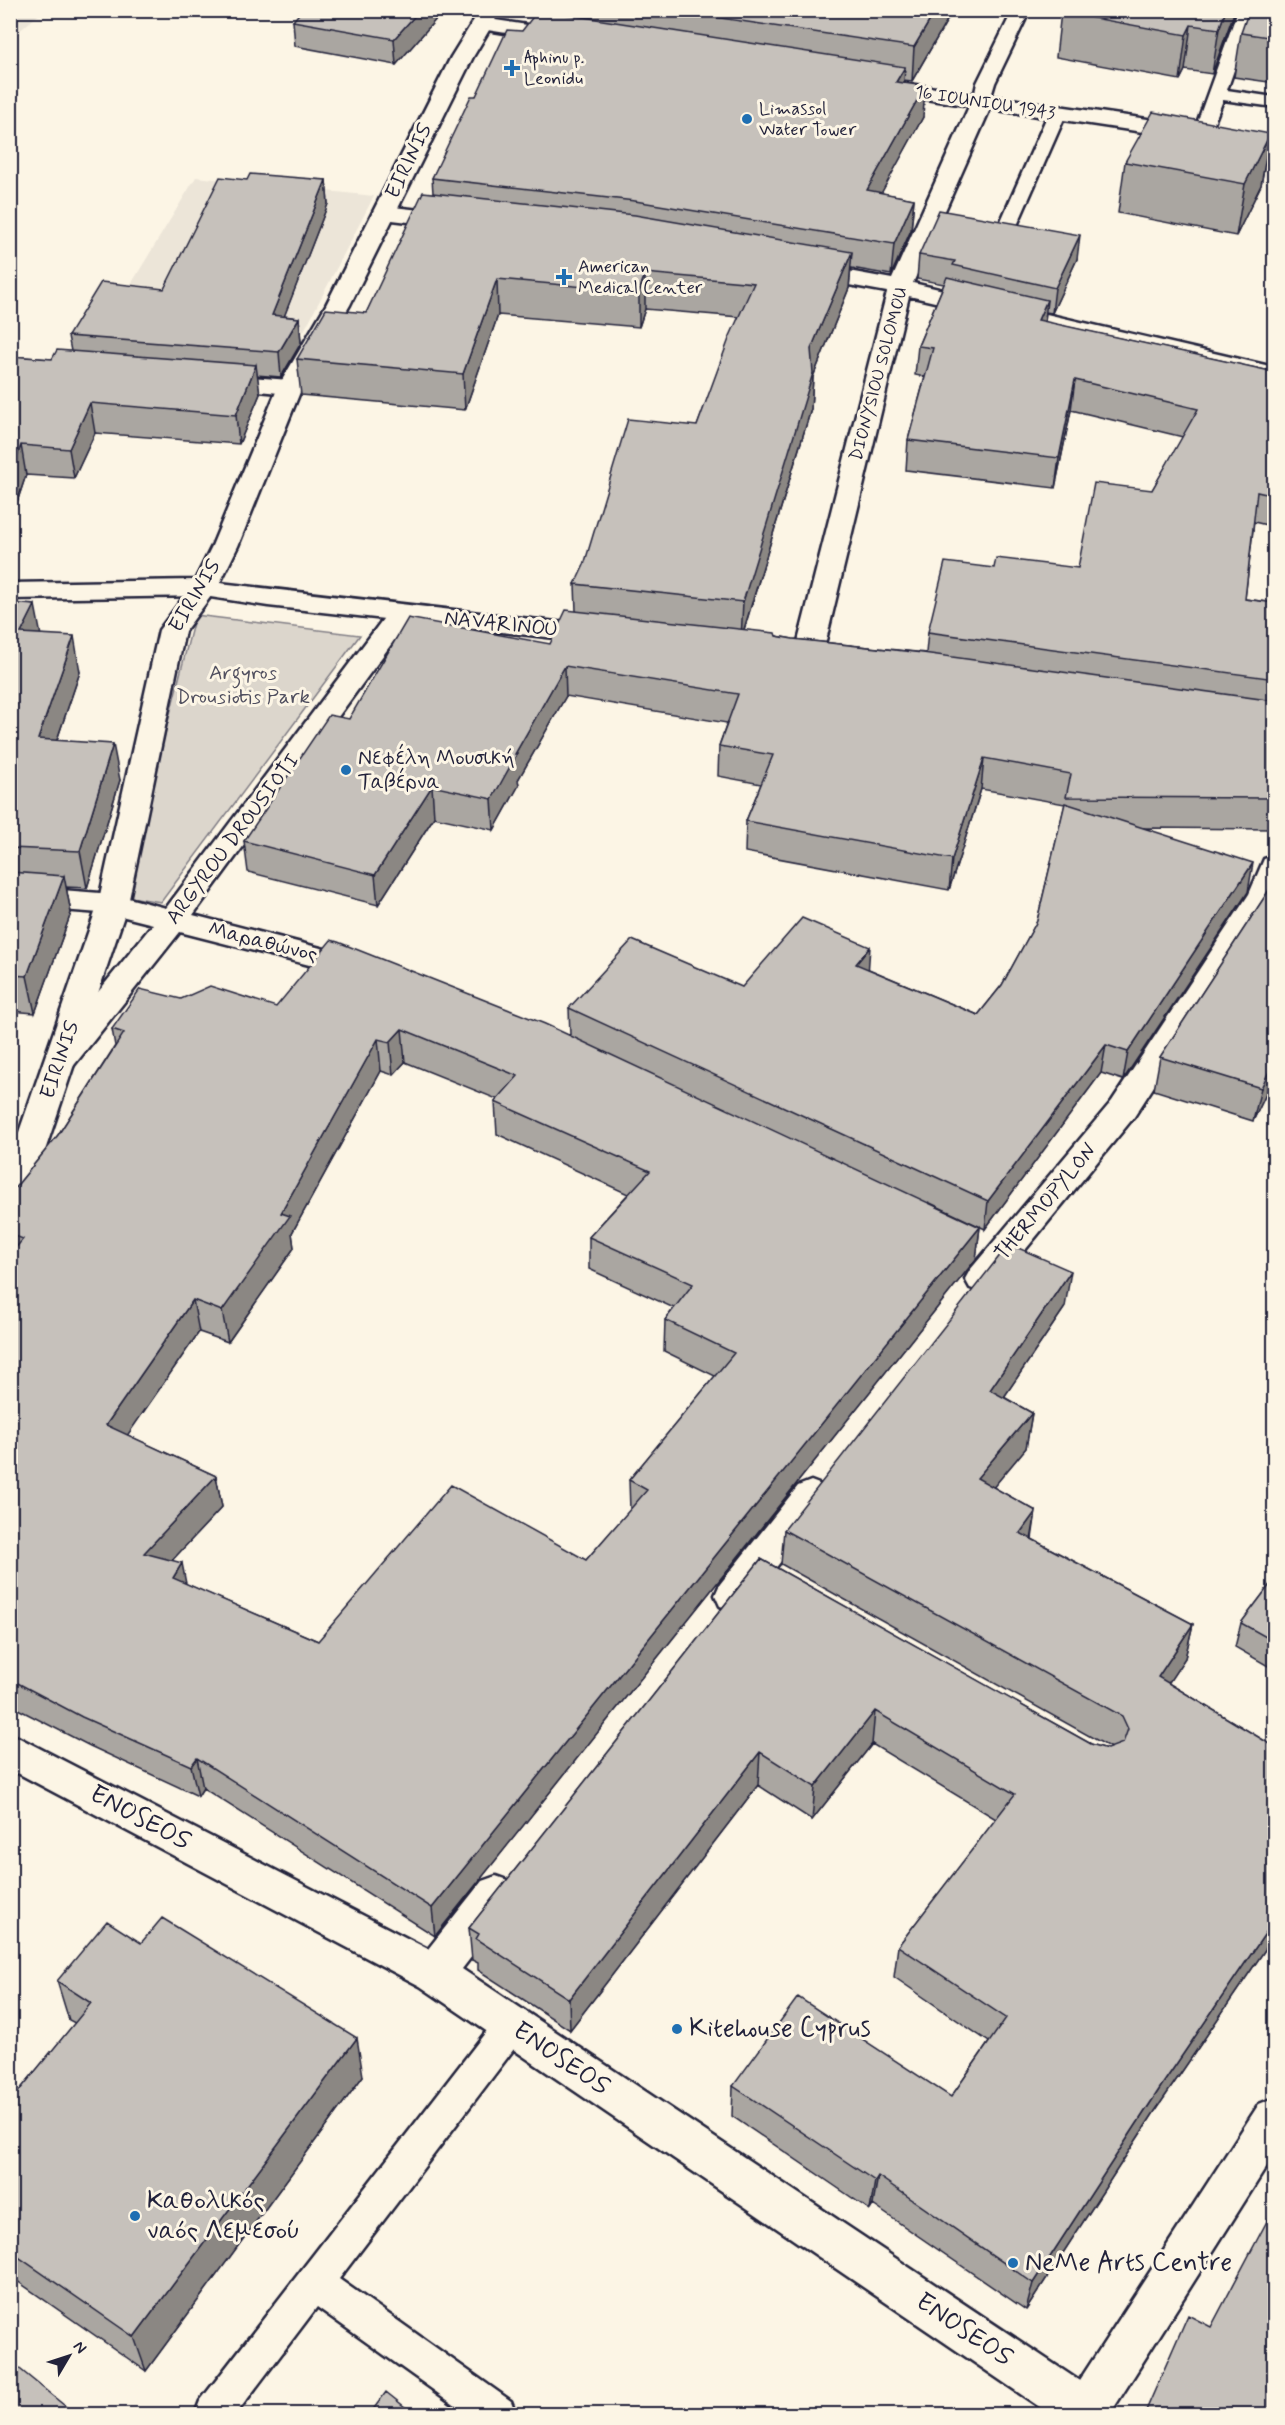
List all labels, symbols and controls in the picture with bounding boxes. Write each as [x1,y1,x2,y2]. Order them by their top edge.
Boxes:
place label: Aphinu p. Leonidu [524,46,584,91]
marker: Aphinu p. Leonidu [505,61,519,75]
street label: 16 IOUNIOU 1943 [913,80,1057,126]
place label: Limassol Water Tower [759,97,857,142]
marker: Limassol Water Tower [740,112,754,126]
street label: EIRINIS [379,119,439,203]
place label: American Medical Center [578,255,703,300]
marker: American Medical Center [555,268,573,286]
street label: DIONYSIOU SOLOMOU [844,284,914,464]
street label: EIRINIS [162,554,228,638]
street label: NAVARINOU [443,604,559,644]
park label: Argyros Drousiotis Park [176,659,310,711]
place label: Νεφέλη Μουσική Ταβέρνα [358,743,515,796]
street label: ARGYROU DROUSIOTI [160,748,306,930]
marker: Νεφέλη Μουσική Ταβέρνα [339,763,353,777]
street label: Μαραθώνος [205,915,321,969]
street label: EIRINIS [34,1017,86,1103]
street label: THERMOPYLON [988,1137,1104,1267]
street label: ENOSEOS [84,1777,197,1859]
place label: Kitehouse Cyprus [689,2012,871,2046]
street label: ENOSEOS [506,2014,616,2104]
marker: Kitehouse Cyprus [670,2022,684,2036]
place label: Καθολικός ναός Λεμεσού [147,2184,300,2248]
marker: Καθολικός ναός Λεμεσού [128,2209,142,2223]
place label: NeMe Arts Centre [1025,2246,1232,2280]
marker: NeMe Arts Centre [1006,2256,1020,2270]
street label: ENOSEOS [909,2285,1019,2375]
north arrow [39,2326,99,2386]
text: N [68,2337,91,2358]

